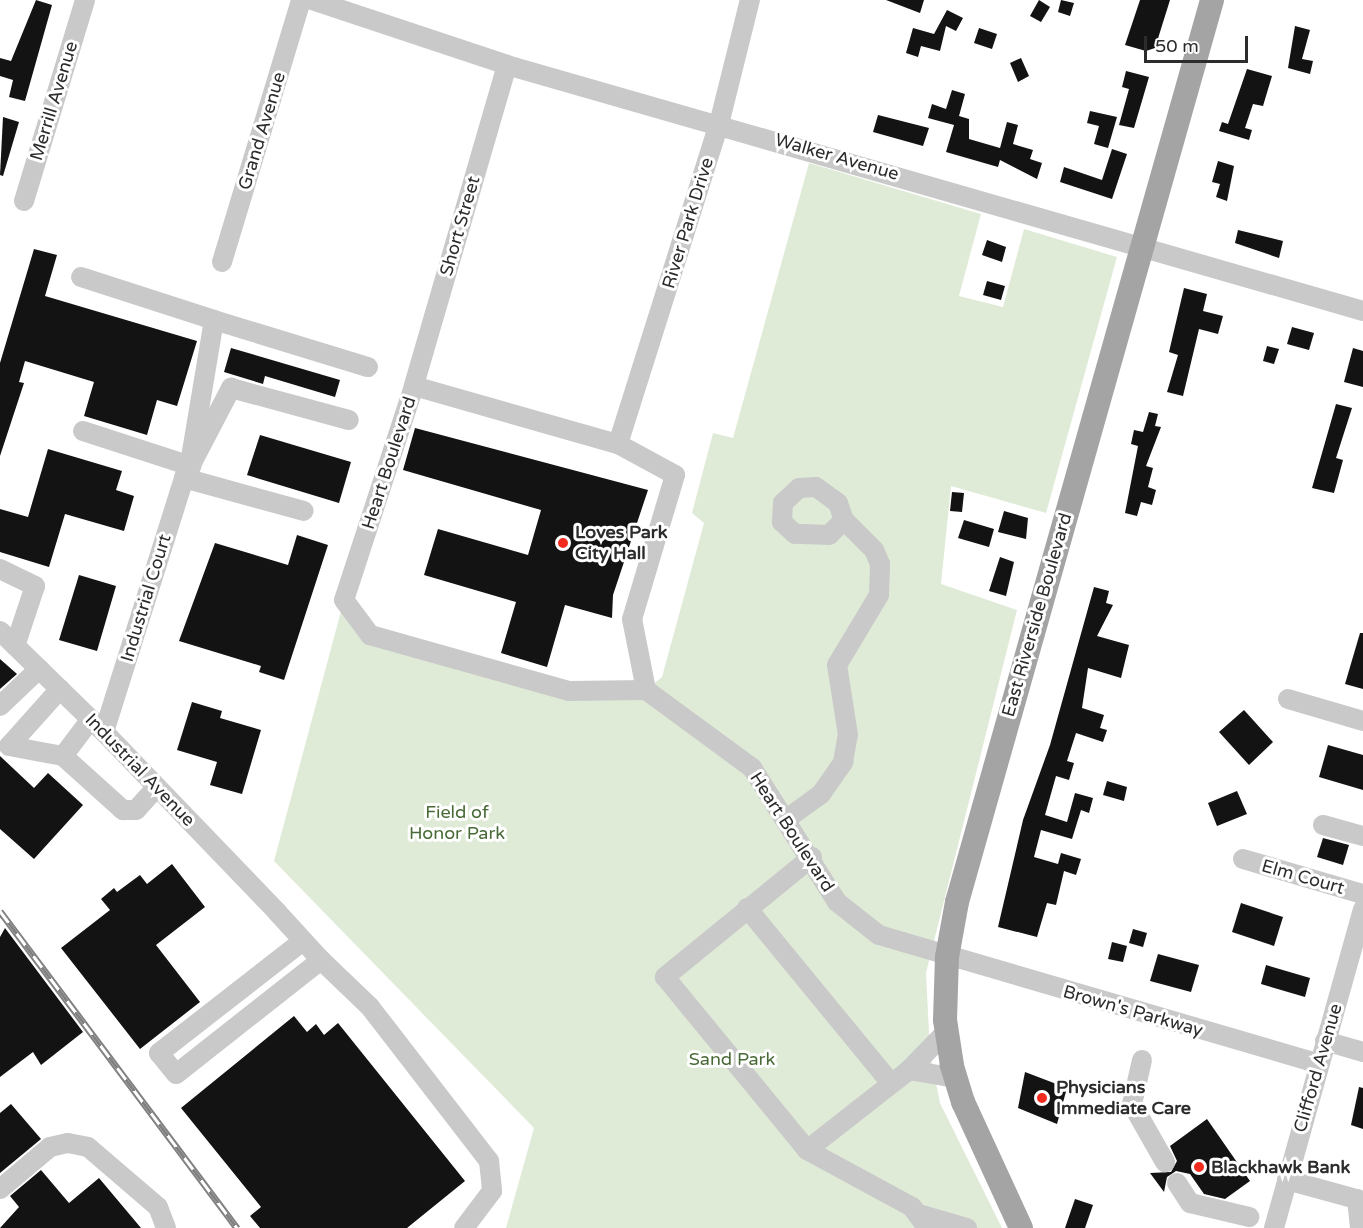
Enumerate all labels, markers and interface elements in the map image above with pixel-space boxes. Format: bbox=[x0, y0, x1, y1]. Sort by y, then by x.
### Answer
scale bar bbox=[1147, 24, 1250, 62]
text: 50 m bbox=[1155, 35, 1199, 57]
street label: Merrill Avenue bbox=[26, 39, 82, 163]
street label: Grand Avenue bbox=[234, 69, 290, 193]
street label: Walker Avenue bbox=[773, 129, 901, 185]
street label: River Park Drive bbox=[658, 155, 718, 291]
street label: Short Street bbox=[435, 174, 485, 278]
street label: Heart Boulevard bbox=[357, 394, 421, 532]
street label: East Riverside Boulevard bbox=[998, 511, 1076, 719]
place label: Loves Park City Hall bbox=[575, 522, 668, 564]
street label: Industrial Court bbox=[116, 532, 176, 664]
marker: Loves Park City Hall bbox=[556, 536, 570, 550]
street label: Industrial Avenue bbox=[81, 709, 199, 831]
street label: Heart Boulevard bbox=[745, 768, 839, 896]
park label: Field of Honor Park bbox=[409, 802, 505, 844]
street label: Elm Court bbox=[1259, 855, 1347, 899]
street label: Brown's Parkway bbox=[1061, 981, 1205, 1041]
street label: Clifford Avenue bbox=[1289, 1001, 1347, 1135]
park label: Sand Park bbox=[689, 1048, 775, 1070]
place label: Physicians Immediate Care bbox=[1056, 1077, 1191, 1120]
marker: Physicians Immediate Care bbox=[1033, 1089, 1051, 1107]
place label: Blackhawk Bank bbox=[1211, 1156, 1350, 1178]
marker: Blackhawk Bank bbox=[1192, 1160, 1206, 1174]

